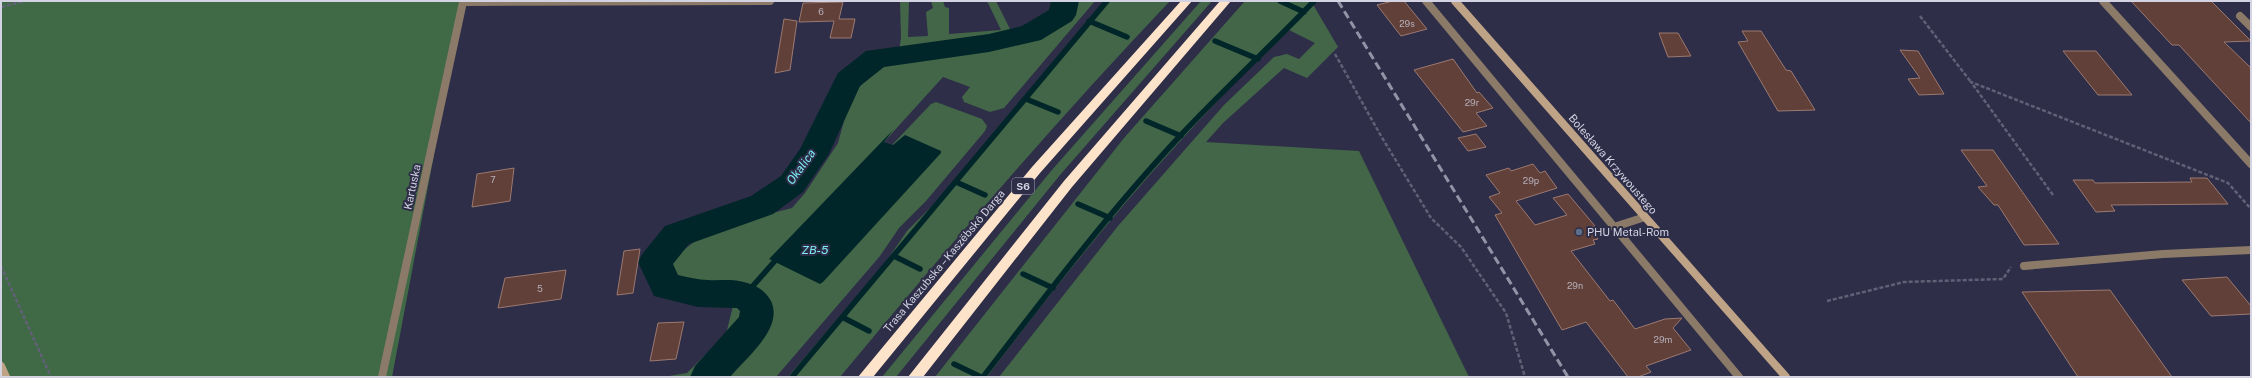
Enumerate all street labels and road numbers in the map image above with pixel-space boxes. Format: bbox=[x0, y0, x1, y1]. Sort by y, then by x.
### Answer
street label: Bolesława Krzywoustego bbox=[1566, 112, 1660, 216]
street label: Kartuska bbox=[401, 163, 423, 211]
road number: S6 bbox=[1012, 178, 1034, 194]
street label: Trasa Kaszubska – Kaszëbskô Darga bbox=[881, 187, 1007, 335]

